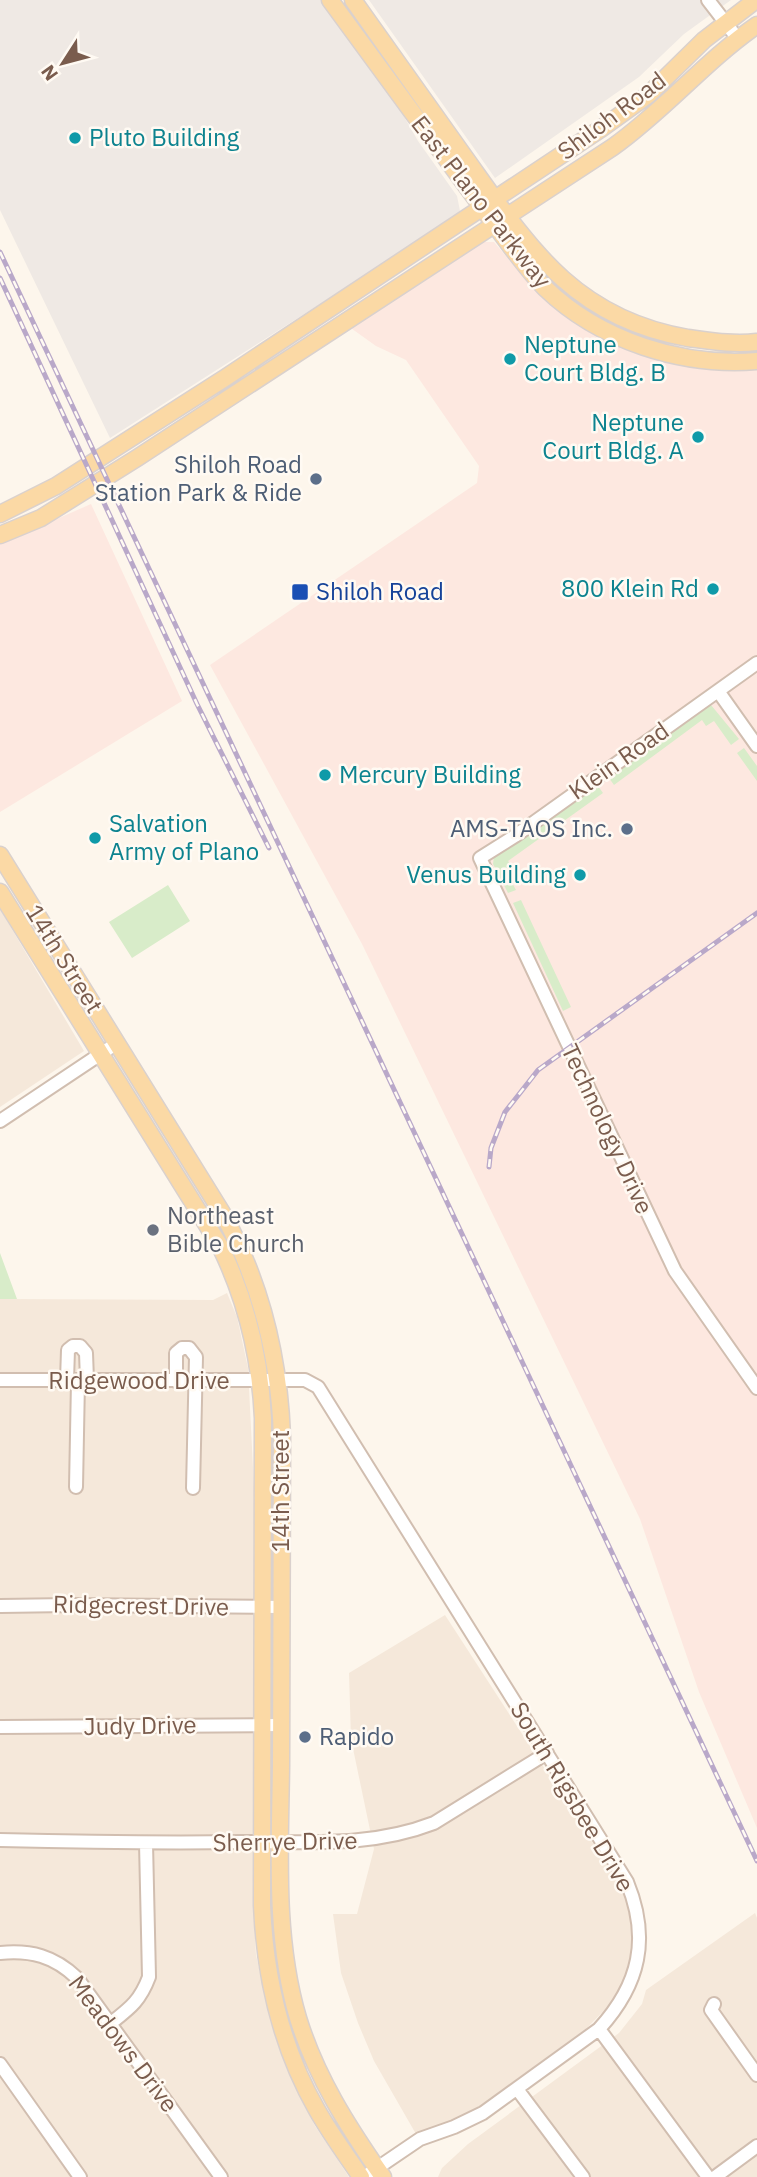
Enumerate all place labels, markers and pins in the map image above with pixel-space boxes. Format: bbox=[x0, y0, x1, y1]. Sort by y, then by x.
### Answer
place label: Pluto Building bbox=[89, 121, 240, 153]
marker: Pluto Building bbox=[67, 130, 83, 146]
place label: Neptune Court Bldg. B bbox=[524, 328, 666, 388]
marker: Neptune Court Bldg. B bbox=[502, 351, 518, 367]
place label: Neptune Court Bldg. A bbox=[542, 406, 684, 466]
marker: Neptune Court Bldg. A bbox=[690, 429, 706, 445]
place label: Shiloh Road Station Park & Ride bbox=[95, 448, 302, 508]
marker: Shiloh Road Station Park & Ride bbox=[308, 471, 324, 487]
place label: 800 Klein Rd bbox=[561, 572, 699, 604]
place label: Shiloh Road bbox=[316, 575, 444, 607]
marker: 800 Klein Rd bbox=[705, 581, 721, 597]
marker: Shiloh Road bbox=[290, 582, 310, 602]
place label: Mercury Building bbox=[339, 758, 521, 790]
marker: Mercury Building bbox=[317, 767, 333, 783]
place label: Salvation Army of Plano bbox=[109, 807, 259, 867]
place label: AMS-TAOS Inc. bbox=[450, 812, 613, 844]
marker: AMS-TAOS Inc. bbox=[619, 821, 635, 837]
marker: Salvation Army of Plano bbox=[87, 830, 103, 846]
place label: Venus Building bbox=[406, 858, 566, 890]
marker: Venus Building bbox=[572, 867, 588, 883]
place label: Northeast Bible Church bbox=[167, 1199, 305, 1259]
marker: Northeast Bible Church bbox=[145, 1222, 161, 1238]
place label: Rapido bbox=[319, 1720, 394, 1752]
marker: Rapido bbox=[297, 1729, 313, 1745]

